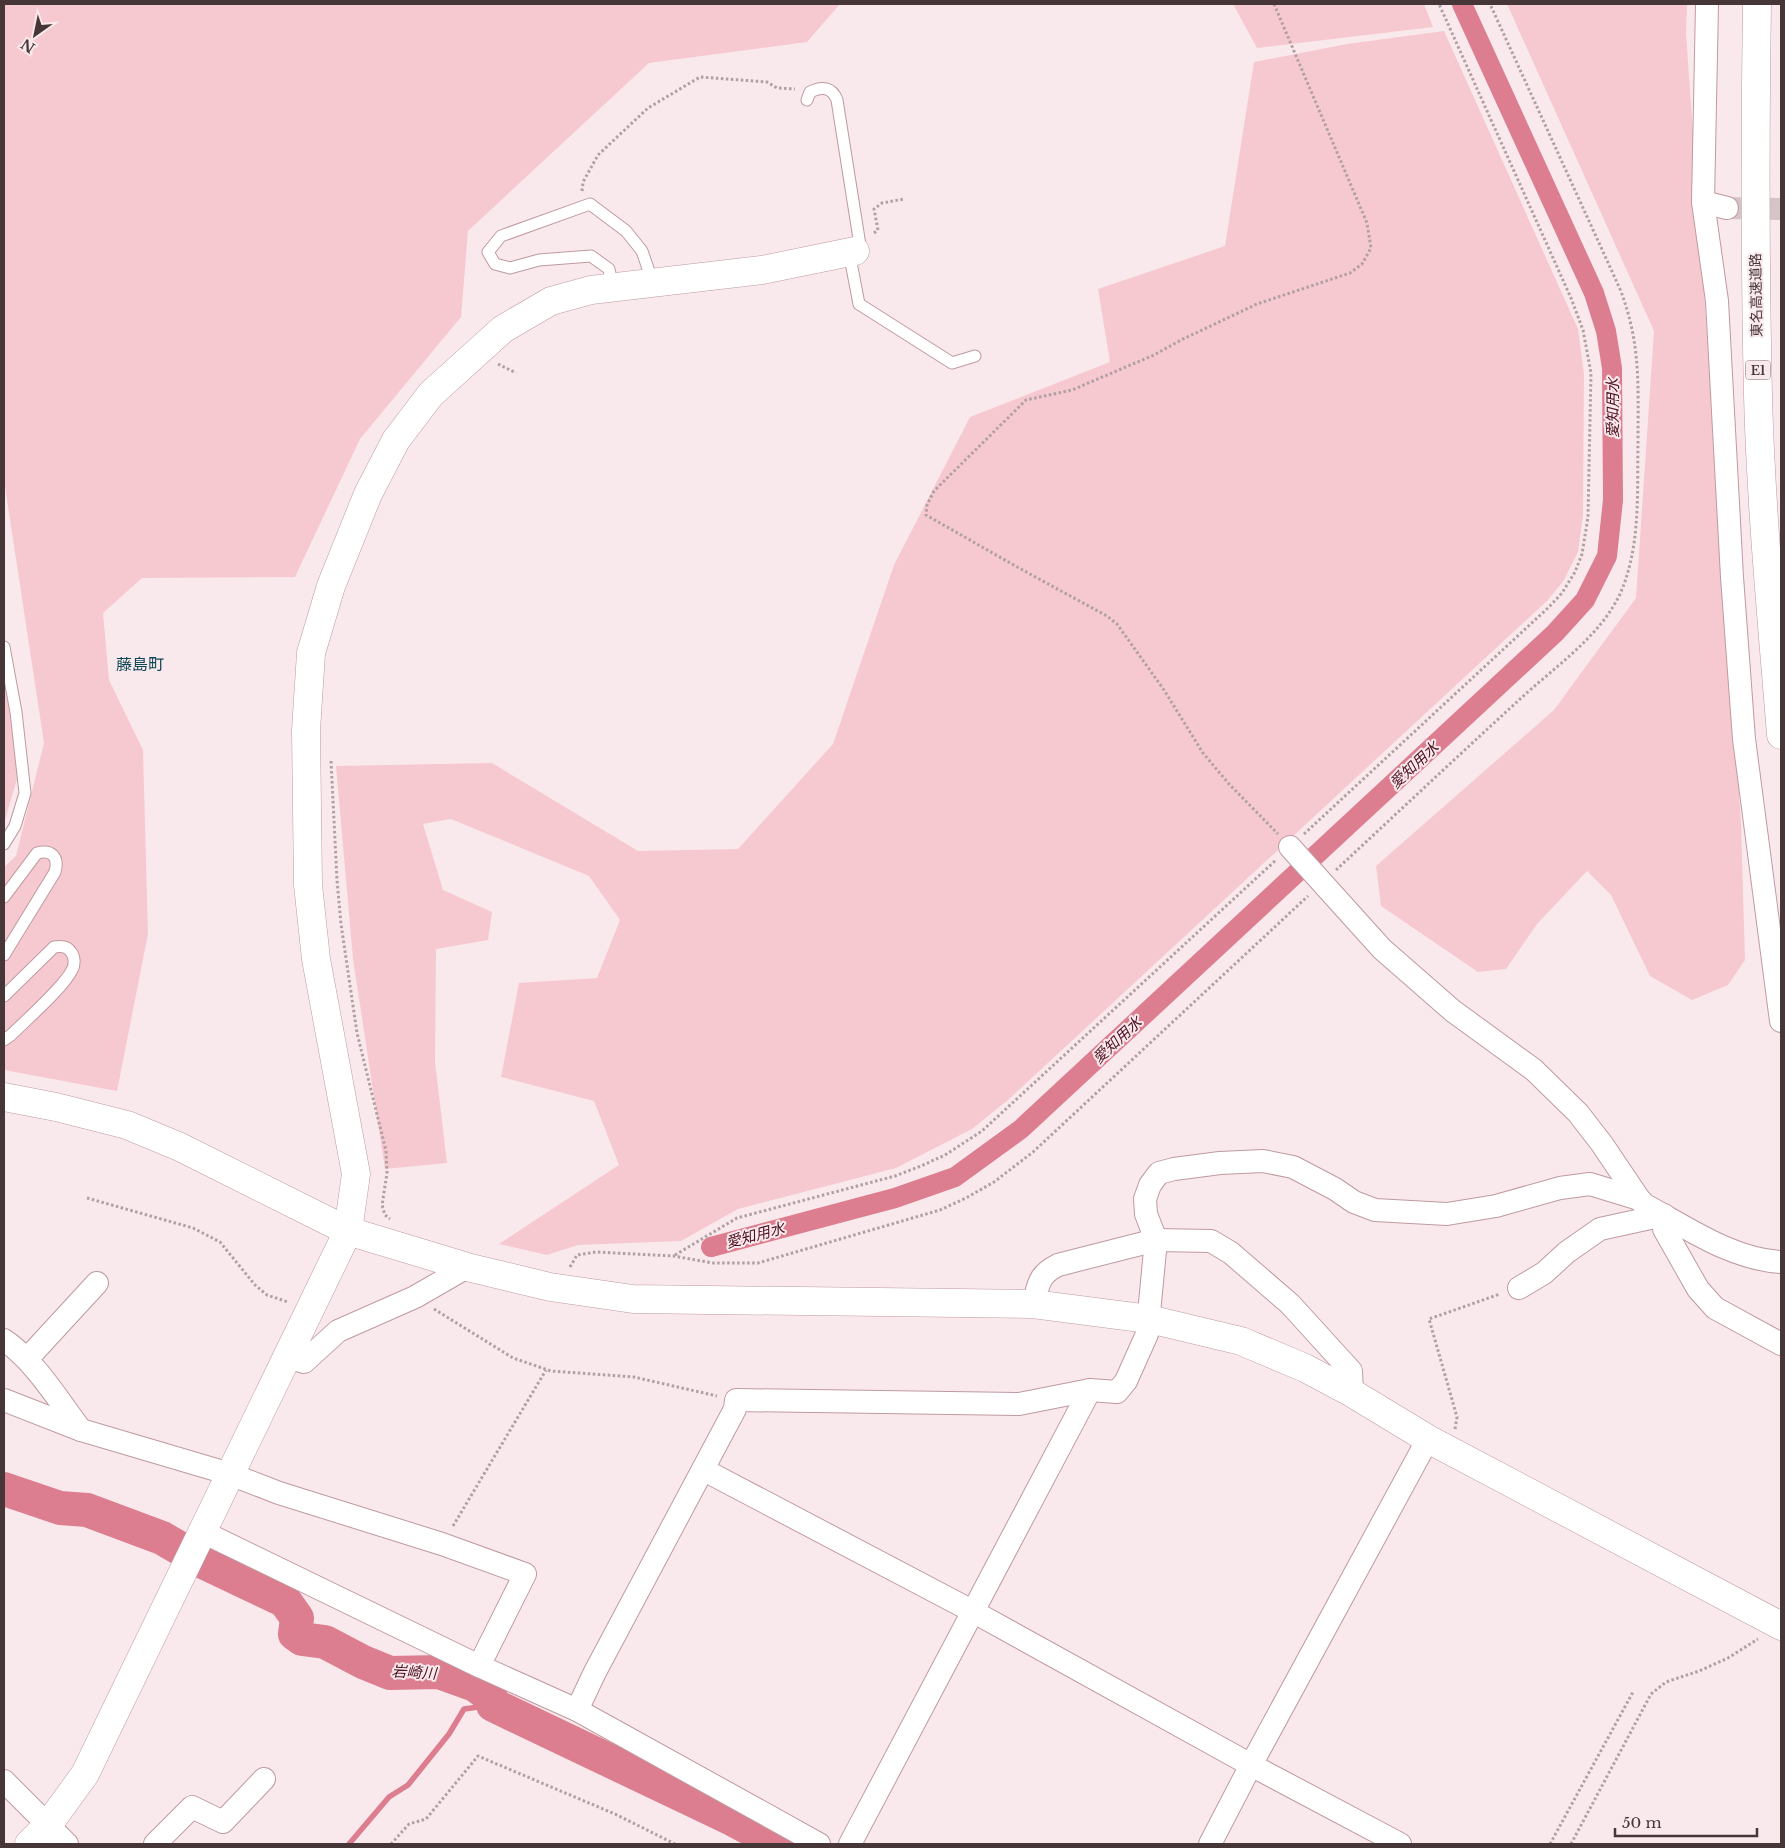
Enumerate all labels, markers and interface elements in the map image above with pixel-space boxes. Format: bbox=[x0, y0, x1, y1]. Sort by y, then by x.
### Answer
north arrow bbox=[10, 10, 60, 60]
text: N bbox=[17, 35, 38, 57]
street label: 東名高速道路 bbox=[1746, 253, 1766, 337]
road number: E1 bbox=[1746, 360, 1770, 380]
water label: 愛知用水 bbox=[1603, 376, 1622, 438]
district label: 藤島町 bbox=[116, 654, 164, 674]
water label: 愛知用水 bbox=[1386, 736, 1444, 792]
water label: 愛知用水 bbox=[1089, 1011, 1147, 1067]
water label: 愛知用水 bbox=[724, 1218, 788, 1252]
water label: 岩崎川 bbox=[391, 1661, 439, 1683]
scale bar bbox=[1615, 1806, 1758, 1838]
text: 50 m bbox=[1622, 1813, 1662, 1832]

